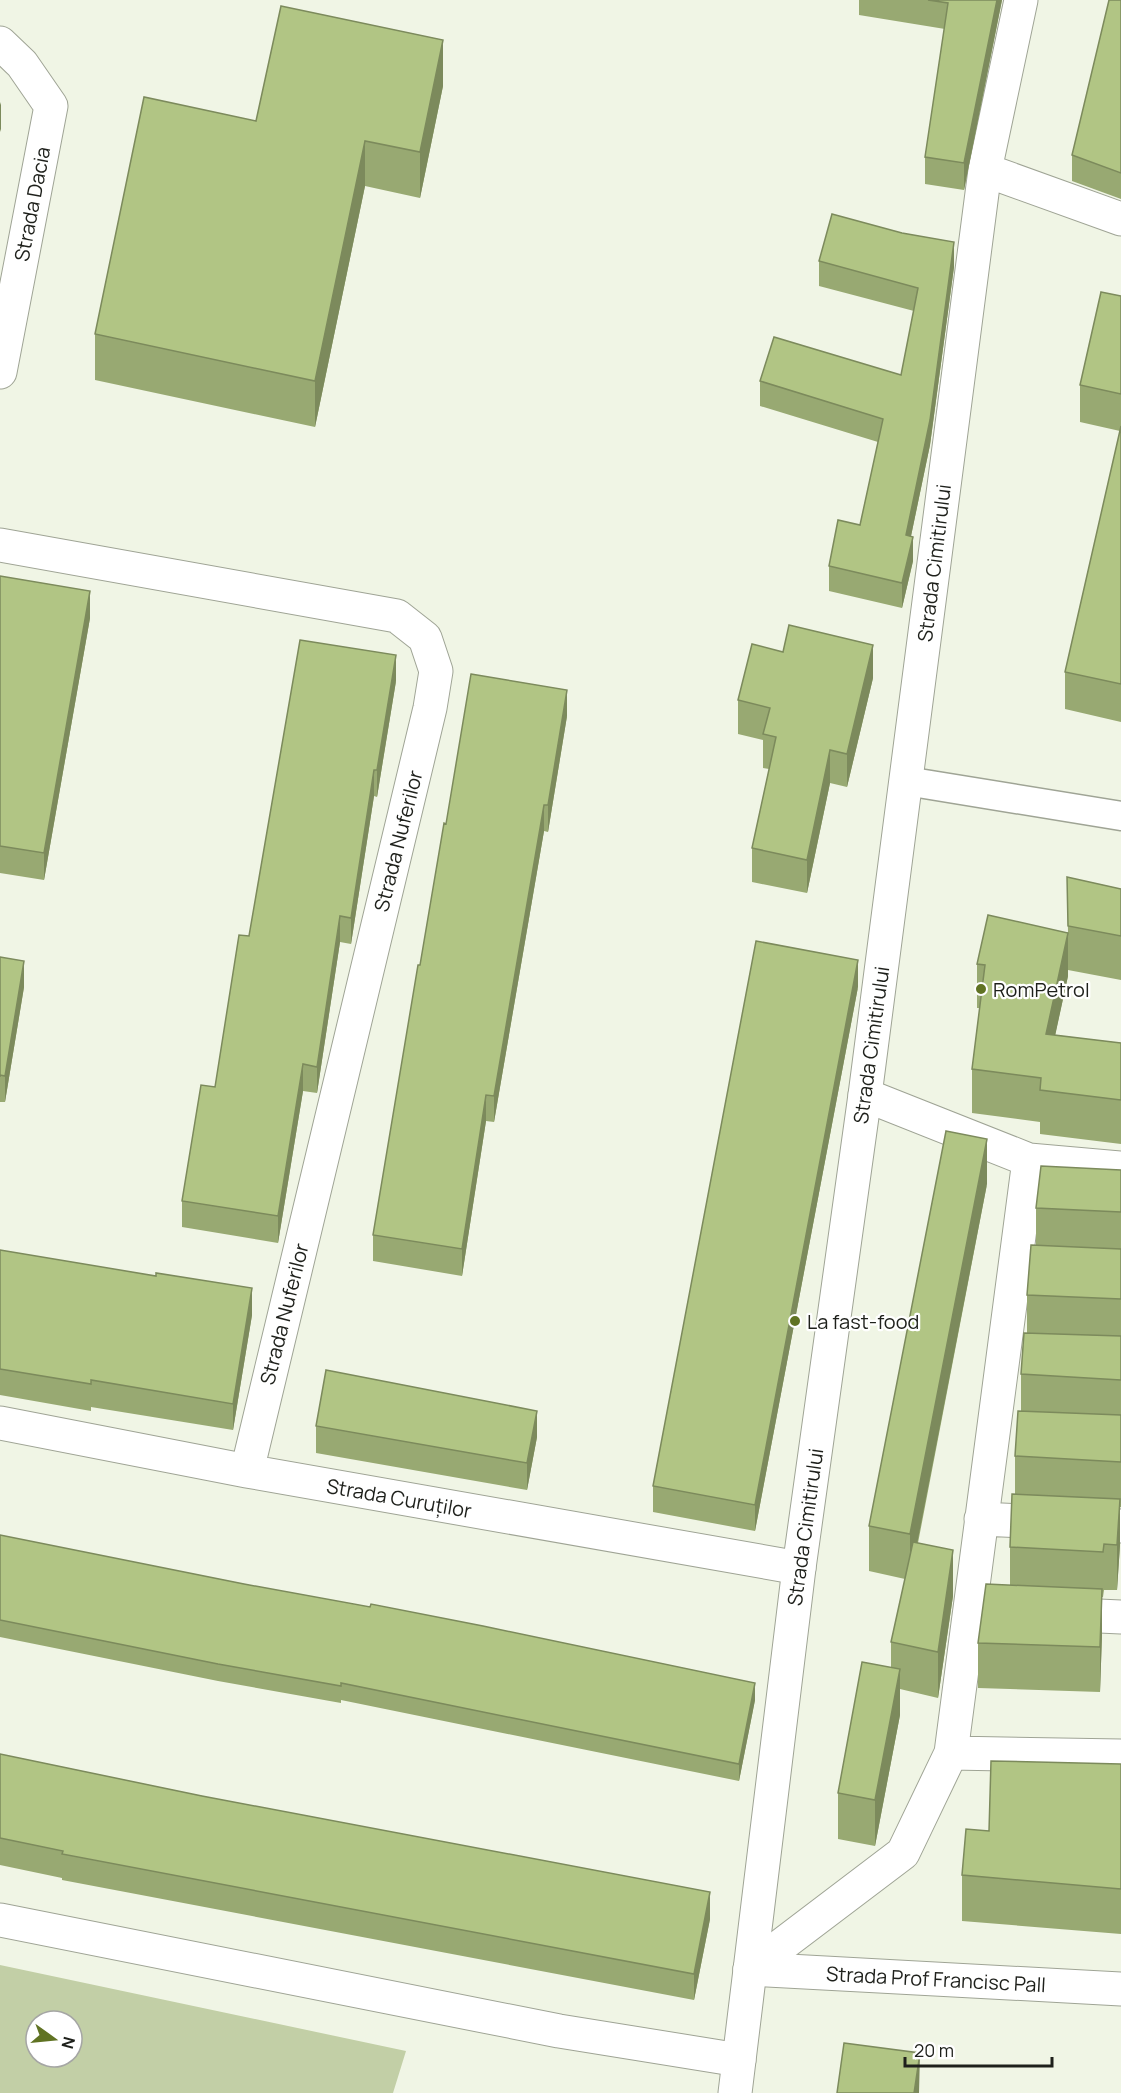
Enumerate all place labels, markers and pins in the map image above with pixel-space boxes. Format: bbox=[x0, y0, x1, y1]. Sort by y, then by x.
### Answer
place label: RomPetrol bbox=[993, 976, 1090, 1003]
marker: RomPetrol bbox=[974, 982, 988, 996]
place label: La fast-food bbox=[807, 1308, 919, 1335]
marker: La fast-food bbox=[788, 1314, 802, 1328]

